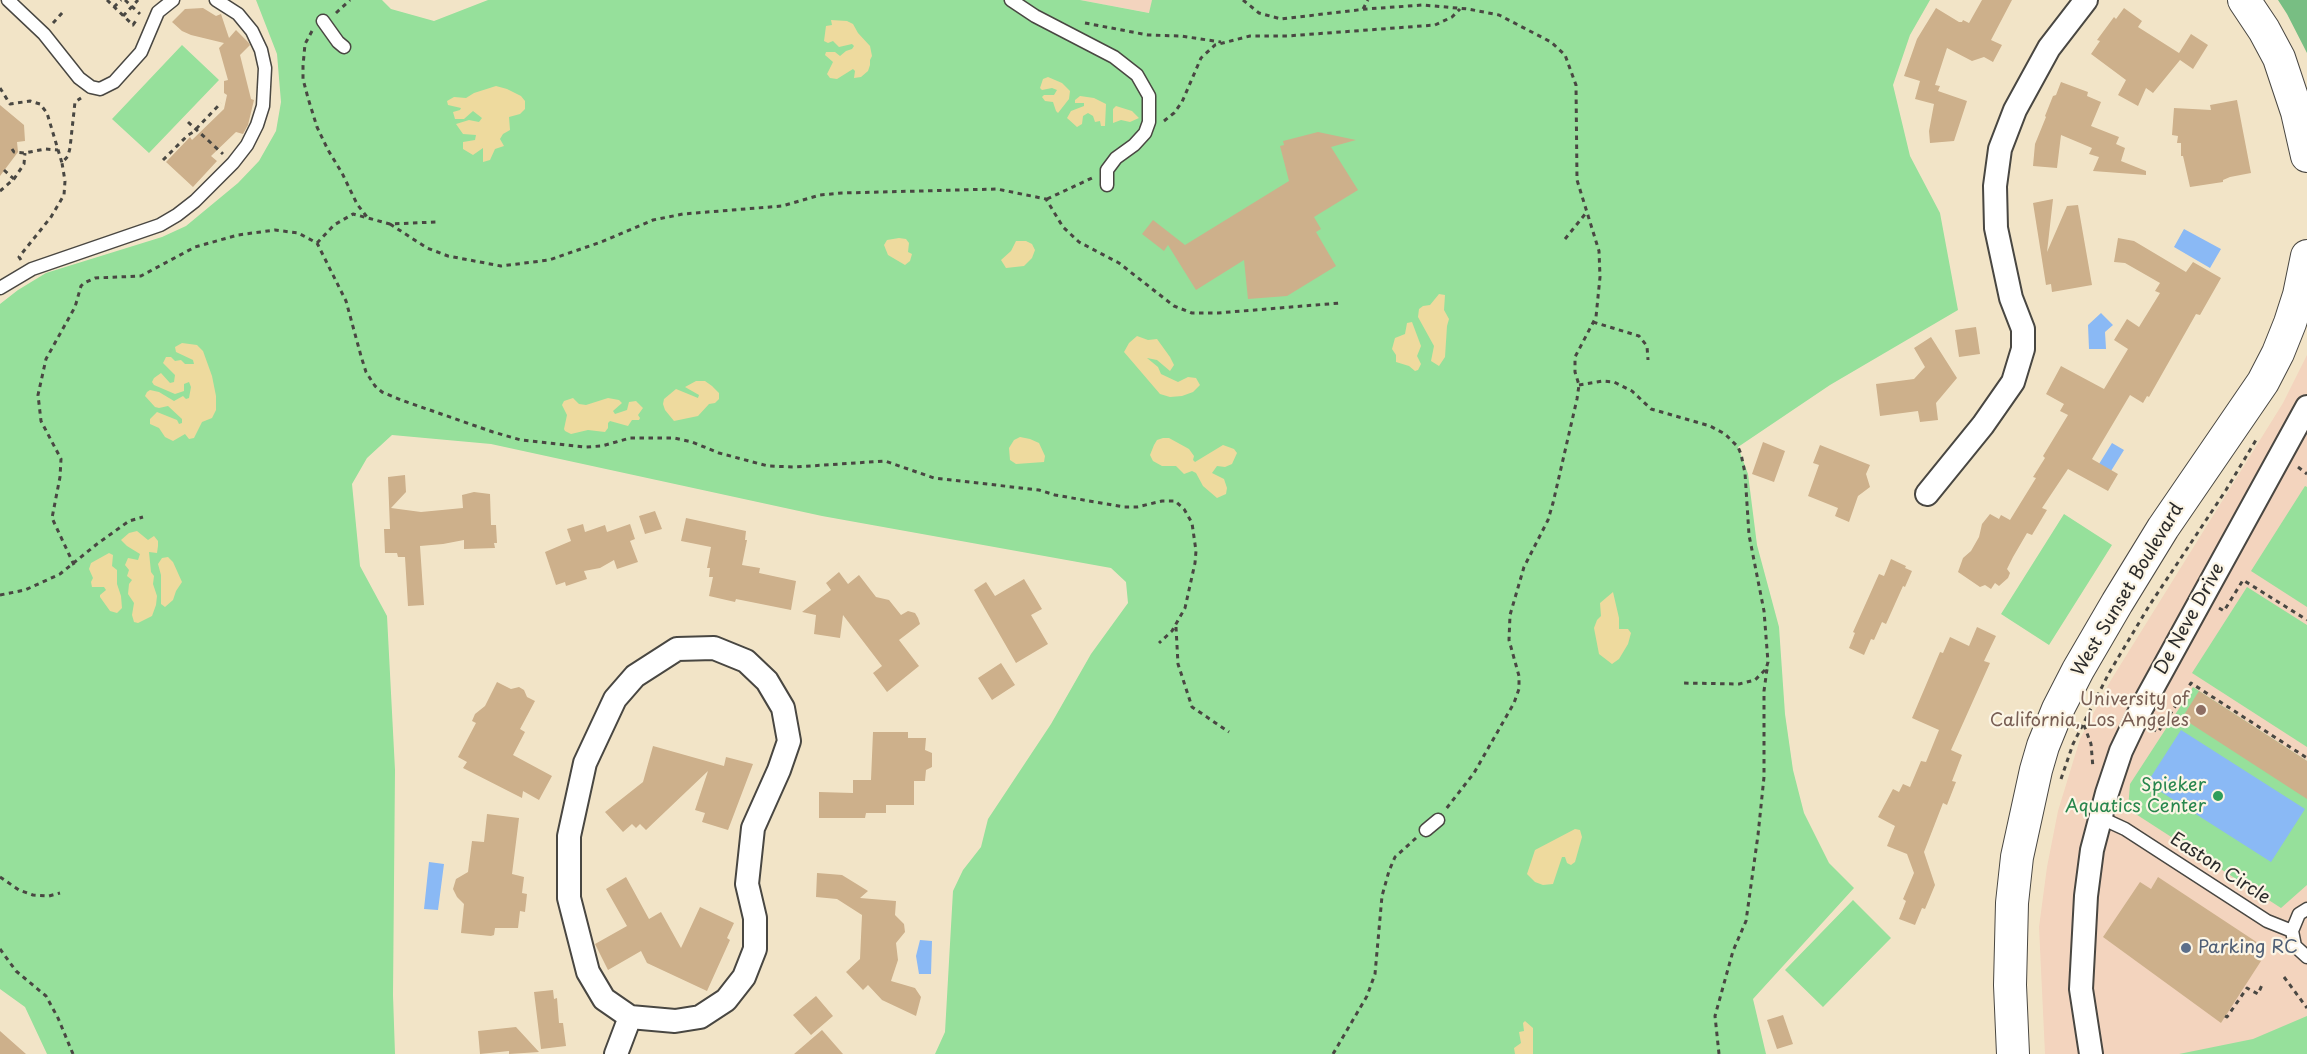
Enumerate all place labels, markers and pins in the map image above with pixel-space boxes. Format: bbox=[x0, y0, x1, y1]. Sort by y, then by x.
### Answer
place label: University of California, Los Angeles bbox=[1990, 689, 2189, 732]
marker: University of California, Los Angeles bbox=[2194, 703, 2208, 717]
place label: Spieker Aquatics Center bbox=[2065, 775, 2206, 818]
marker: Spieker Aquatics Center bbox=[2211, 789, 2225, 803]
place label: Parking RC bbox=[2198, 937, 2298, 959]
marker: Parking RC bbox=[2179, 941, 2193, 955]

